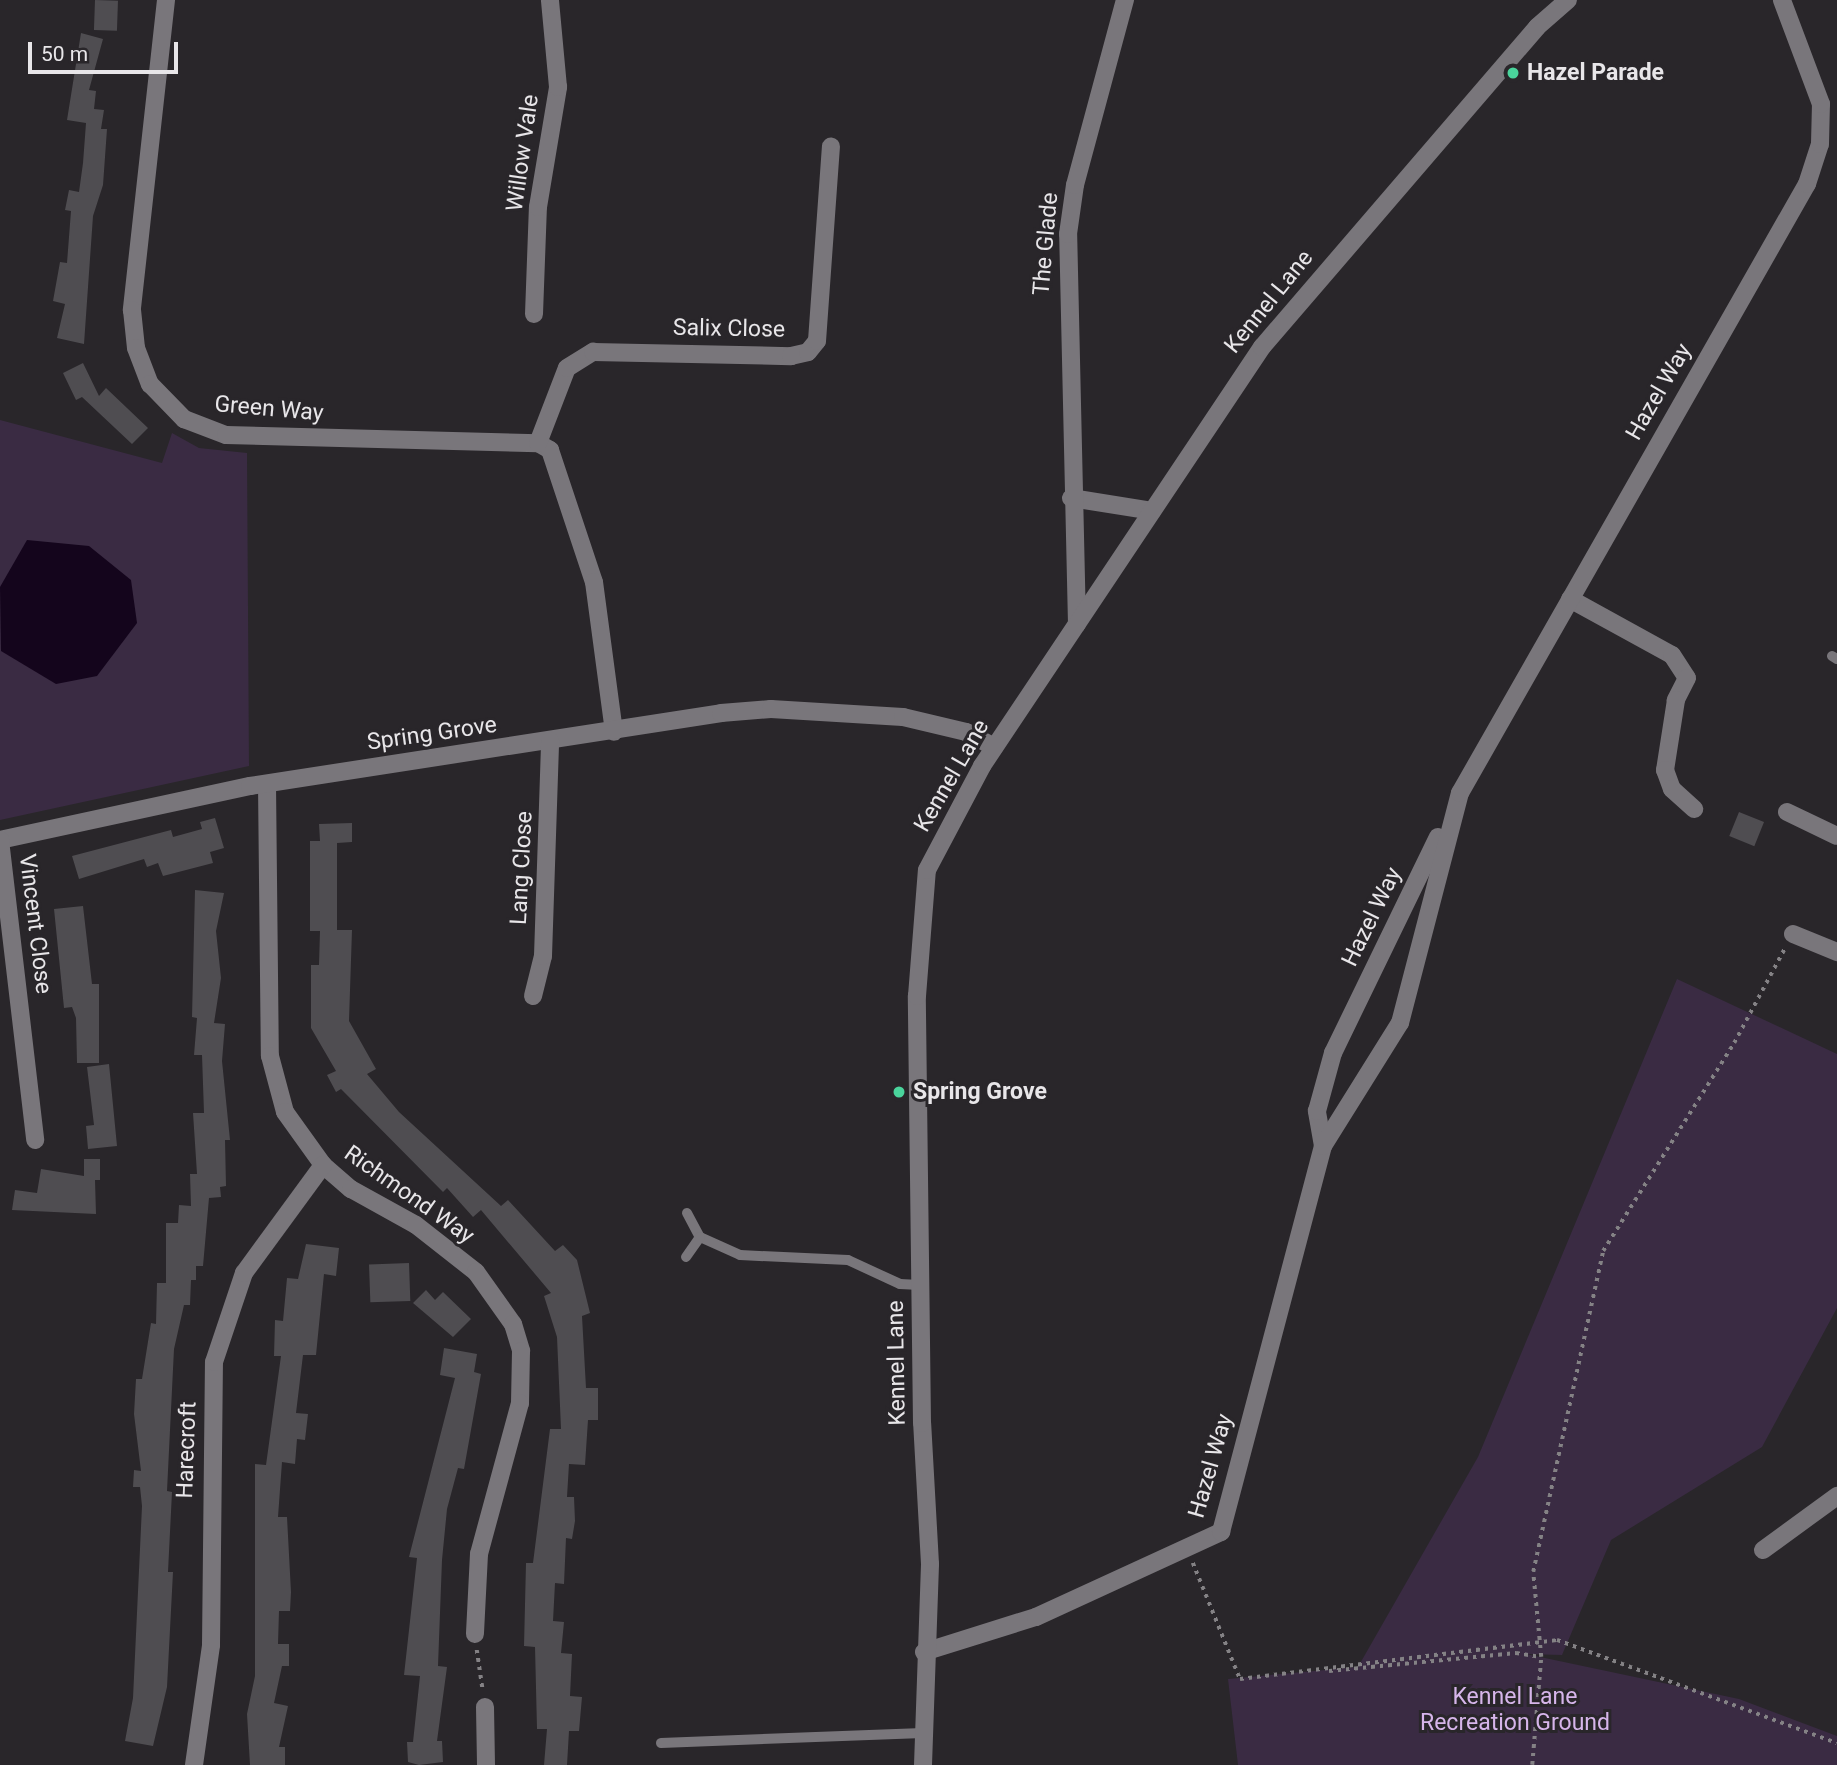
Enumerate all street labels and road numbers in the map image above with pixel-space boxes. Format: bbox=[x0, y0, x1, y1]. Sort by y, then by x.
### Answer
street label: Willow Vale bbox=[501, 93, 545, 213]
street label: The Glade bbox=[1028, 191, 1064, 297]
street label: Kennel Lane bbox=[1219, 245, 1319, 359]
street label: Salix Close bbox=[673, 314, 785, 344]
street label: Hazel Way bbox=[1620, 339, 1698, 445]
street label: Green Way bbox=[213, 390, 325, 428]
street label: Spring Grove bbox=[365, 711, 499, 757]
street label: Kennel Lane bbox=[909, 715, 995, 837]
street label: Lang Close bbox=[505, 810, 539, 926]
street label: Vincent Close bbox=[13, 852, 57, 996]
street label: Hazel Way bbox=[1336, 863, 1408, 971]
street label: Richmond Way bbox=[339, 1140, 479, 1250]
street label: Kennel Lane bbox=[882, 1300, 912, 1426]
street label: Harecroft bbox=[172, 1401, 202, 1499]
street label: Hazel Way bbox=[1183, 1411, 1239, 1521]

